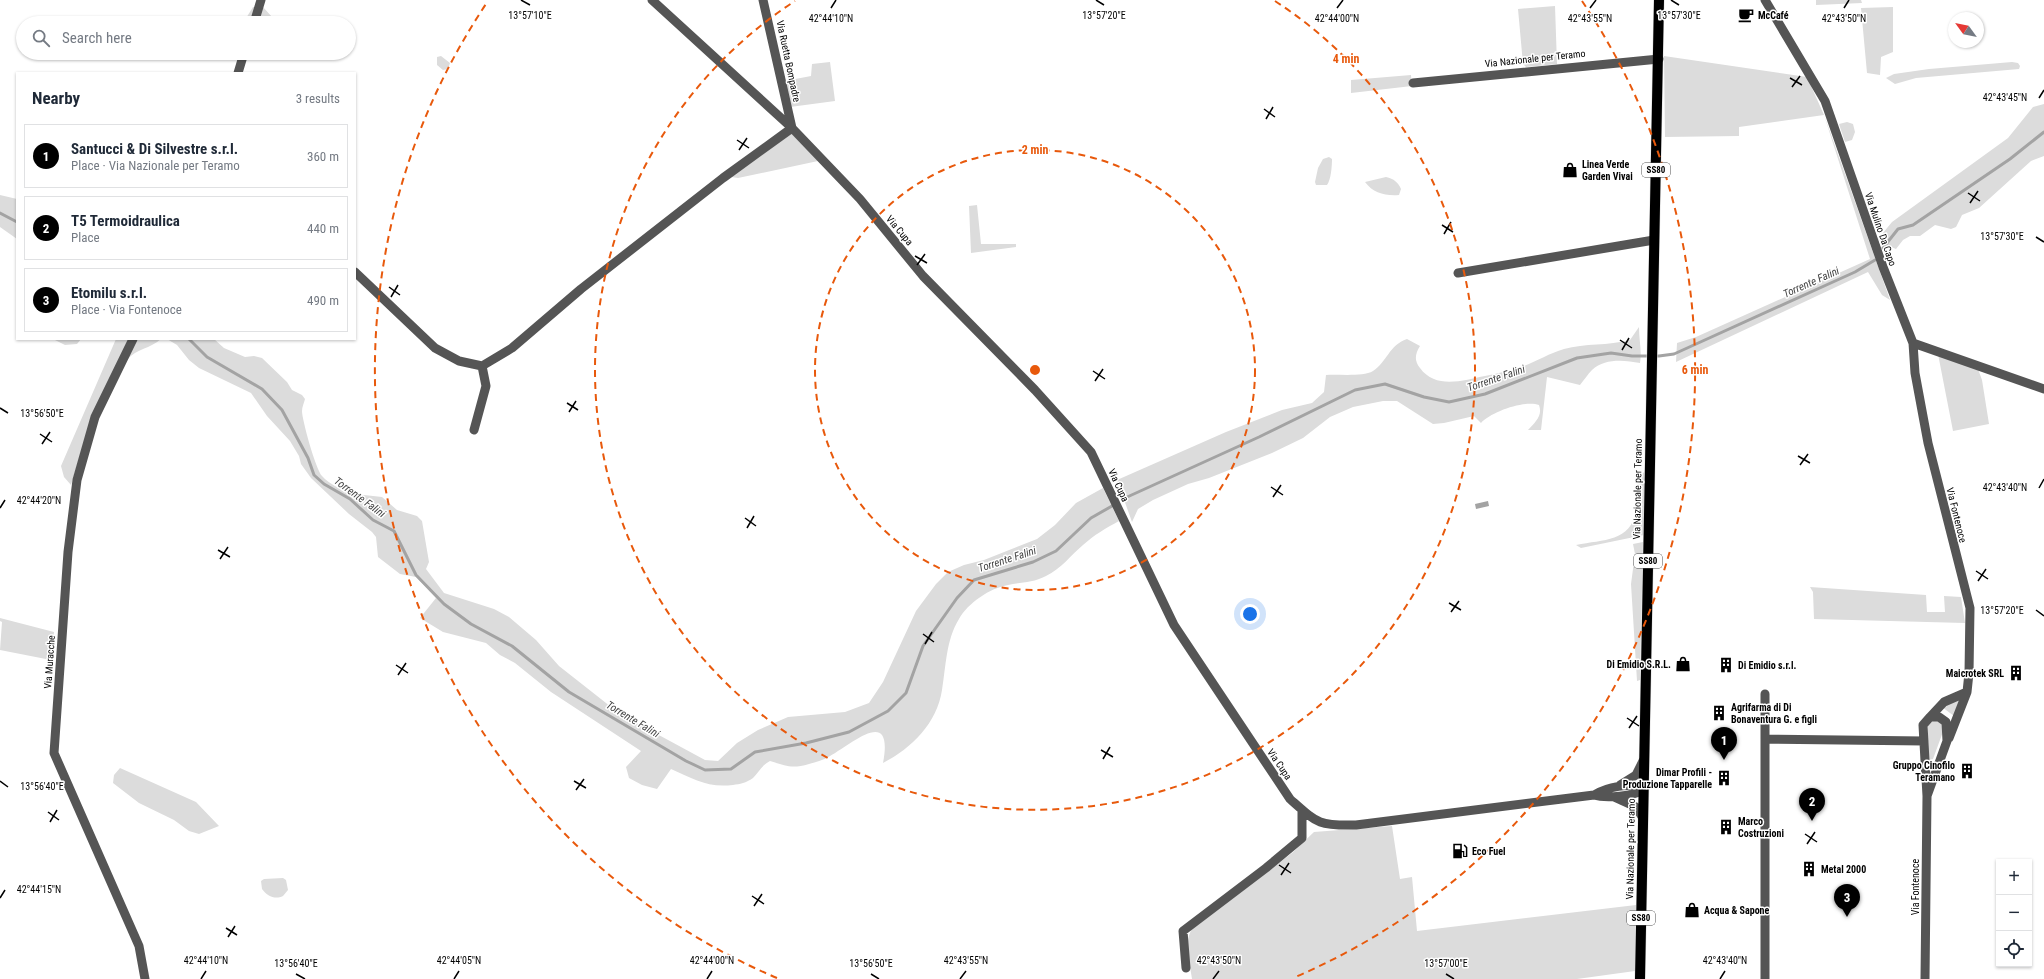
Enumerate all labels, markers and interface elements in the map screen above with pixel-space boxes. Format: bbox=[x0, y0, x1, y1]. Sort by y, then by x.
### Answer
cafe icon: McCafé bbox=[1737, 6, 1755, 24]
text: 13°57'10"E bbox=[508, 10, 552, 21]
text: 13°57'20"E bbox=[1082, 10, 1126, 21]
text: 13°57'30"E bbox=[1657, 10, 1701, 21]
place label: McCafé bbox=[1758, 10, 1789, 21]
north arrow bbox=[1948, 12, 1984, 48]
text: 42°44'10"N bbox=[809, 13, 853, 24]
text: 42°44'00"N bbox=[1315, 13, 1359, 24]
text: 42°43'55"N bbox=[1568, 13, 1612, 24]
text: 42°43'50"N bbox=[1822, 13, 1866, 24]
search box bbox=[16, 16, 356, 60]
street label: Via Ruetta Bompadre bbox=[774, 19, 803, 103]
icon: search bbox=[30, 27, 52, 49]
text: Search here bbox=[62, 29, 132, 47]
street label: Via Nazionale per Teramo bbox=[1484, 48, 1586, 69]
text: 4 min bbox=[1333, 52, 1359, 66]
text: Nearby bbox=[32, 88, 80, 108]
text: 3 results bbox=[296, 91, 340, 106]
text: 42°43'45"N bbox=[1983, 92, 2027, 103]
text: Santucci & Di Silvestre s.r.l. bbox=[71, 140, 238, 158]
text: 2 min bbox=[1022, 143, 1048, 157]
text: 1 bbox=[43, 149, 49, 164]
text: 360 m bbox=[307, 149, 339, 164]
text: Place · Via Nazionale per Teramo bbox=[71, 158, 240, 173]
place label: Linea Verde Garden Vivai bbox=[1582, 159, 1633, 182]
shop icon: Linea Verde Garden Vivai bbox=[1561, 161, 1579, 179]
road number: SS80 bbox=[1642, 163, 1670, 177]
street label: Via Mulino Da Capo bbox=[1863, 191, 1898, 268]
text: T5 Termoidraulica bbox=[71, 212, 180, 230]
street label: Via Cupa bbox=[884, 213, 915, 248]
text: 2 bbox=[43, 221, 49, 236]
text: 440 m bbox=[307, 221, 339, 236]
text: Place bbox=[71, 230, 100, 245]
text: 13°57'30"E bbox=[1980, 231, 2024, 242]
water label: Torrente Falini bbox=[1781, 264, 1842, 301]
text: Etomilu s.r.l. bbox=[71, 284, 147, 302]
text: 3 bbox=[43, 293, 49, 308]
text: 490 m bbox=[307, 293, 339, 308]
text: Place · Via Fontenoce bbox=[71, 302, 182, 317]
water label: Torrente Falini bbox=[1466, 362, 1527, 394]
centre of rings bbox=[1028, 363, 1042, 377]
text: 6 min bbox=[1682, 363, 1708, 377]
text: 13°56'50"E bbox=[20, 408, 64, 419]
street label: Via Nazionale per Teramo bbox=[1631, 438, 1644, 540]
street label: Via Cupa bbox=[1106, 467, 1131, 504]
water label: Torrente Falini bbox=[332, 474, 388, 521]
text: 42°43'40"N bbox=[1983, 482, 2027, 493]
street label: Via Fontenoce bbox=[1944, 486, 1969, 544]
text: 42°44'20"N bbox=[17, 495, 61, 506]
water label: Torrente Falini bbox=[977, 544, 1038, 575]
road number: SS80 bbox=[1634, 554, 1662, 568]
your location bbox=[1240, 604, 1260, 624]
text: 13°57'20"E bbox=[1980, 605, 2024, 616]
street label: Via Muracche bbox=[42, 635, 57, 689]
shop icon: Di Emidio S.R.L. bbox=[1674, 655, 1692, 673]
building icon: Di Emidio s.r.l. bbox=[1717, 656, 1735, 674]
place label: Di Emidio S.R.L. bbox=[1606, 659, 1671, 670]
place label: Di Emidio s.r.l. bbox=[1738, 660, 1796, 671]
building icon: Maicrotek SRL bbox=[2007, 664, 2025, 682]
place label: Maicrotek SRL bbox=[1946, 668, 2004, 679]
water label: Torrente Falini bbox=[604, 698, 662, 741]
place label: Agrifarma di Di Bonaventura G. e figli bbox=[1731, 702, 1817, 725]
building icon: Agrifarma di Di Bonaventura G. e figli bbox=[1710, 704, 1728, 722]
pin: 1 bbox=[1711, 727, 1737, 760]
street label: Via Cupa bbox=[1265, 747, 1294, 782]
place label: Gruppo Cinofilo Teramano bbox=[1893, 760, 1955, 783]
building icon: Gruppo Cinofilo Teramano bbox=[1958, 762, 1976, 780]
place label: Dimar Profili - Produzione Tapparelle bbox=[1623, 767, 1712, 790]
building icon: Dimar Profili - Produzione Tapparelle bbox=[1715, 769, 1733, 787]
text: 13°56'40"E bbox=[20, 781, 64, 792]
pin: 2 bbox=[1799, 788, 1825, 821]
street label: Via Nazionale per Teramo bbox=[1624, 798, 1637, 900]
place label: Marco Costruzioni bbox=[1738, 816, 1784, 839]
building icon: Marco Costruzioni bbox=[1717, 818, 1735, 836]
fuel station icon: Eco Fuel bbox=[1451, 842, 1469, 860]
place label: Eco Fuel bbox=[1472, 846, 1506, 857]
street label: Via Fontenoce bbox=[1910, 859, 1921, 915]
map controls bbox=[1996, 859, 2032, 967]
button: + bbox=[1996, 859, 2032, 895]
building icon: Metal 2000 bbox=[1800, 860, 1818, 878]
place label: Metal 2000 bbox=[1821, 864, 1866, 875]
text: 42°44'15"N bbox=[17, 884, 61, 895]
pin: 3 bbox=[1834, 884, 1860, 917]
button: − bbox=[1996, 895, 2032, 931]
shop icon: Acqua & Sapone bbox=[1683, 901, 1701, 919]
place label: Acqua & Sapone bbox=[1704, 905, 1770, 916]
road number: SS80 bbox=[1627, 911, 1655, 925]
button: locate bbox=[1996, 931, 2032, 967]
text: 42°44'10"N bbox=[184, 955, 228, 966]
text: 42°44'05"N bbox=[437, 955, 481, 966]
text: 42°44'00"N bbox=[690, 955, 734, 966]
text: 42°43'55"N bbox=[944, 955, 988, 966]
text: 42°43'50"N bbox=[1197, 955, 1241, 966]
text: 42°43'40"N bbox=[1703, 955, 1747, 966]
text: 13°56'40"E bbox=[274, 958, 318, 969]
text: 13°56'50"E bbox=[849, 958, 893, 969]
text: 13°57'00"E bbox=[1424, 958, 1468, 969]

